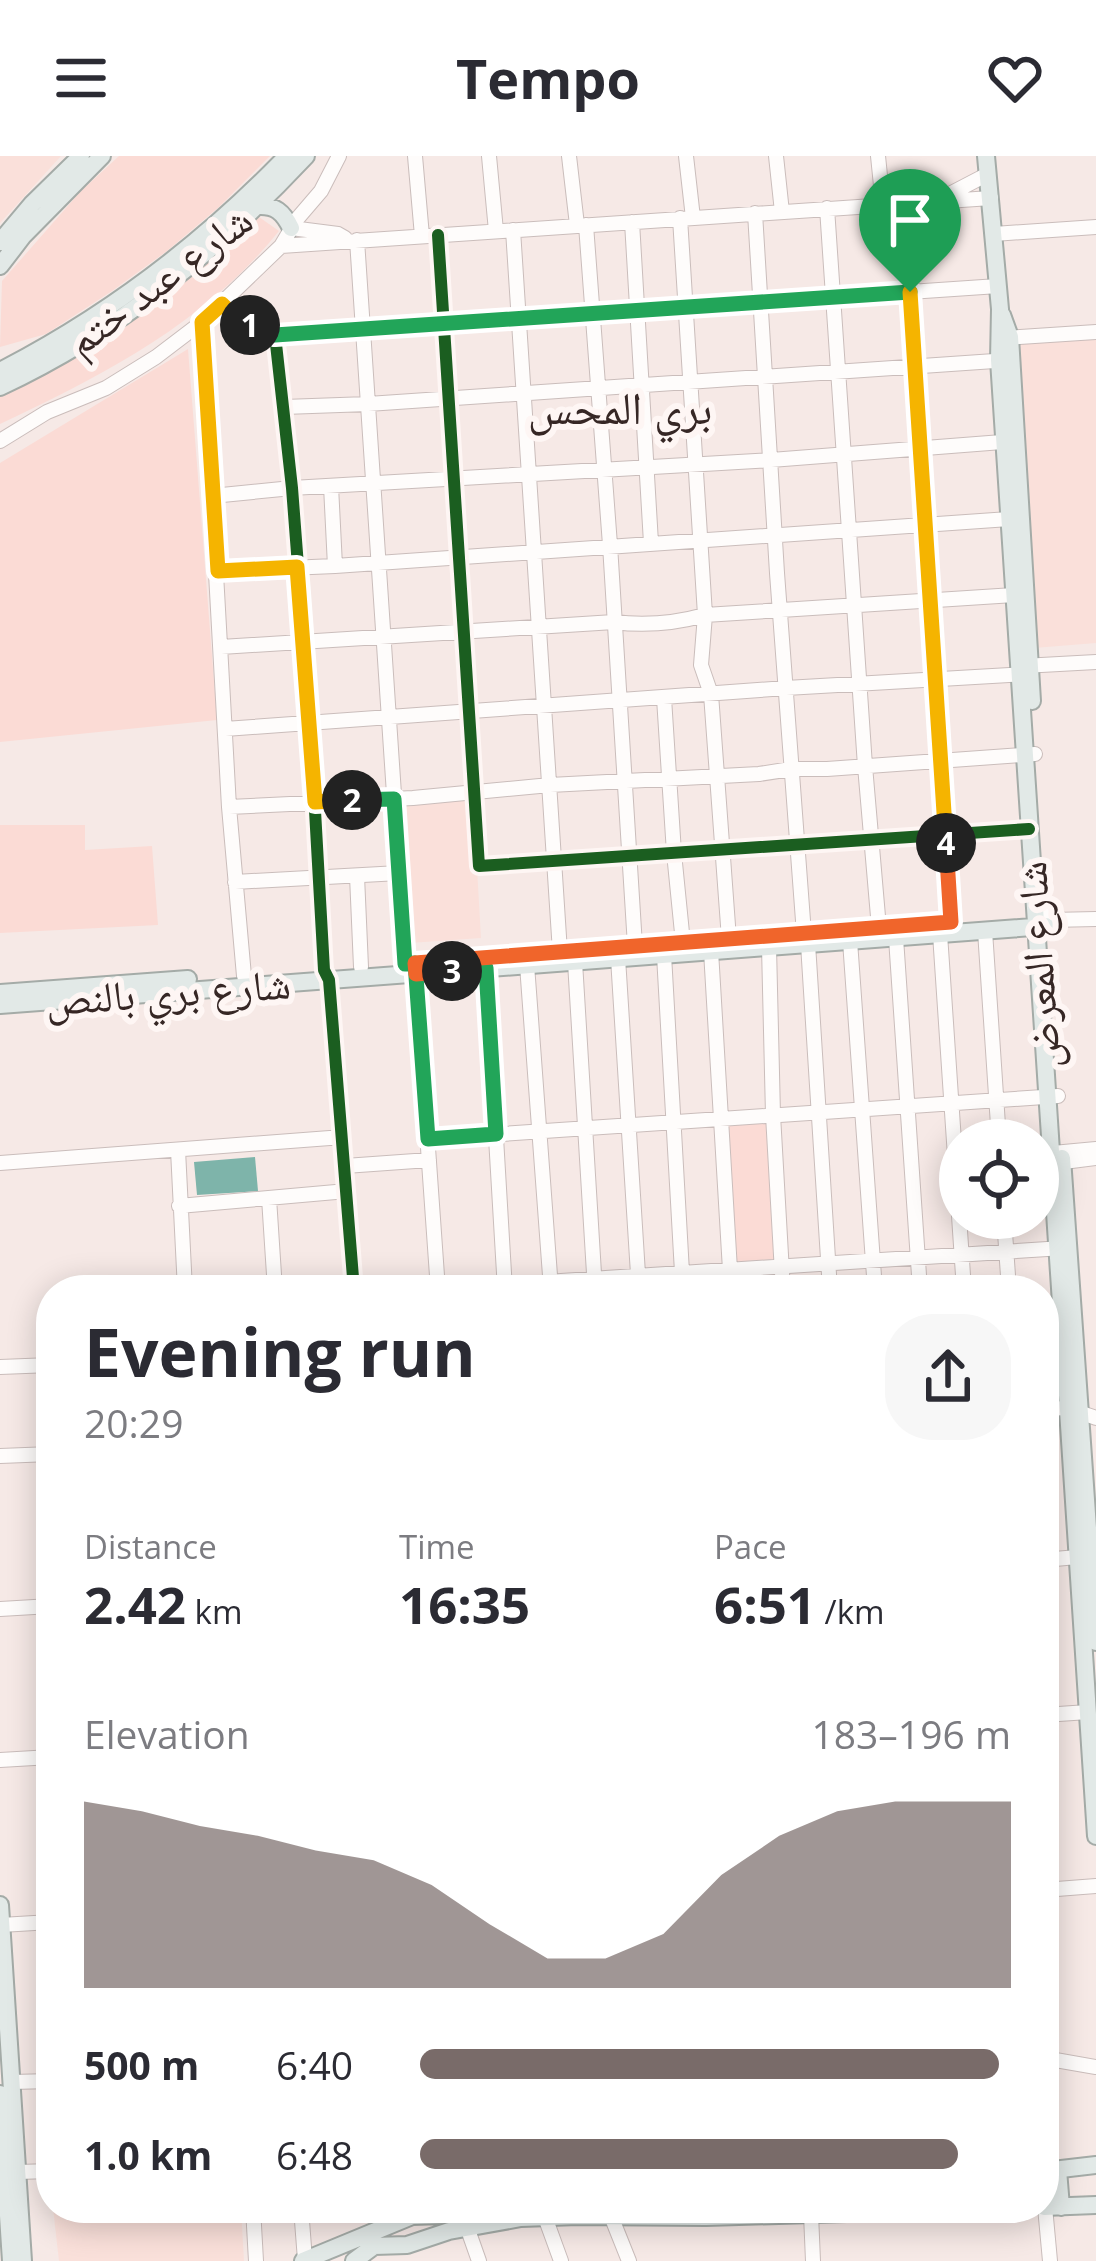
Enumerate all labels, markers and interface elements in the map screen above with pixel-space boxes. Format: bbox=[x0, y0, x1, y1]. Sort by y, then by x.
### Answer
text: Tempo bbox=[456, 41, 640, 115]
icon: menu bbox=[48, 45, 114, 111]
icon: heart bbox=[982, 45, 1048, 111]
pin bbox=[859, 169, 961, 292]
icon: arrive bbox=[877, 187, 943, 253]
street label: شارع عبد ختم bbox=[53, 190, 263, 368]
pin: 1 bbox=[220, 295, 280, 355]
text: 1 bbox=[241, 302, 259, 347]
district label: بري المحس bbox=[528, 376, 712, 444]
pin: 2 bbox=[322, 770, 382, 830]
text: 2 bbox=[343, 777, 361, 822]
pin: 4 bbox=[916, 813, 976, 873]
text: 4 bbox=[937, 820, 955, 865]
street label: شارع المعرض bbox=[1001, 860, 1072, 1071]
pin: 3 bbox=[422, 941, 482, 1001]
text: 3 bbox=[443, 948, 461, 993]
street label: شارع بري بالنص bbox=[43, 954, 293, 1034]
map controls bbox=[939, 1119, 1059, 1239]
button: locate bbox=[939, 1119, 1059, 1239]
text: Evening run bbox=[84, 1306, 476, 1396]
button: share bbox=[885, 1314, 1011, 1440]
text: 20:29 bbox=[84, 1396, 183, 1449]
text: Distance bbox=[84, 1524, 217, 1569]
text: Time bbox=[399, 1524, 475, 1569]
text: Pace bbox=[714, 1524, 787, 1569]
text: 2.42 bbox=[84, 1569, 186, 1639]
text: 16:35 bbox=[399, 1569, 530, 1639]
text: 6:51 bbox=[714, 1569, 816, 1639]
text: km bbox=[186, 1589, 243, 1634]
text: /km bbox=[816, 1589, 885, 1634]
text: Elevation bbox=[84, 1707, 250, 1760]
text: 183–196 m bbox=[811, 1707, 1011, 1760]
text: 500 m bbox=[84, 2038, 199, 2091]
text: 6:40 bbox=[276, 2038, 353, 2091]
text: 1.0 km bbox=[84, 2128, 212, 2181]
text: 6:48 bbox=[276, 2128, 353, 2181]

